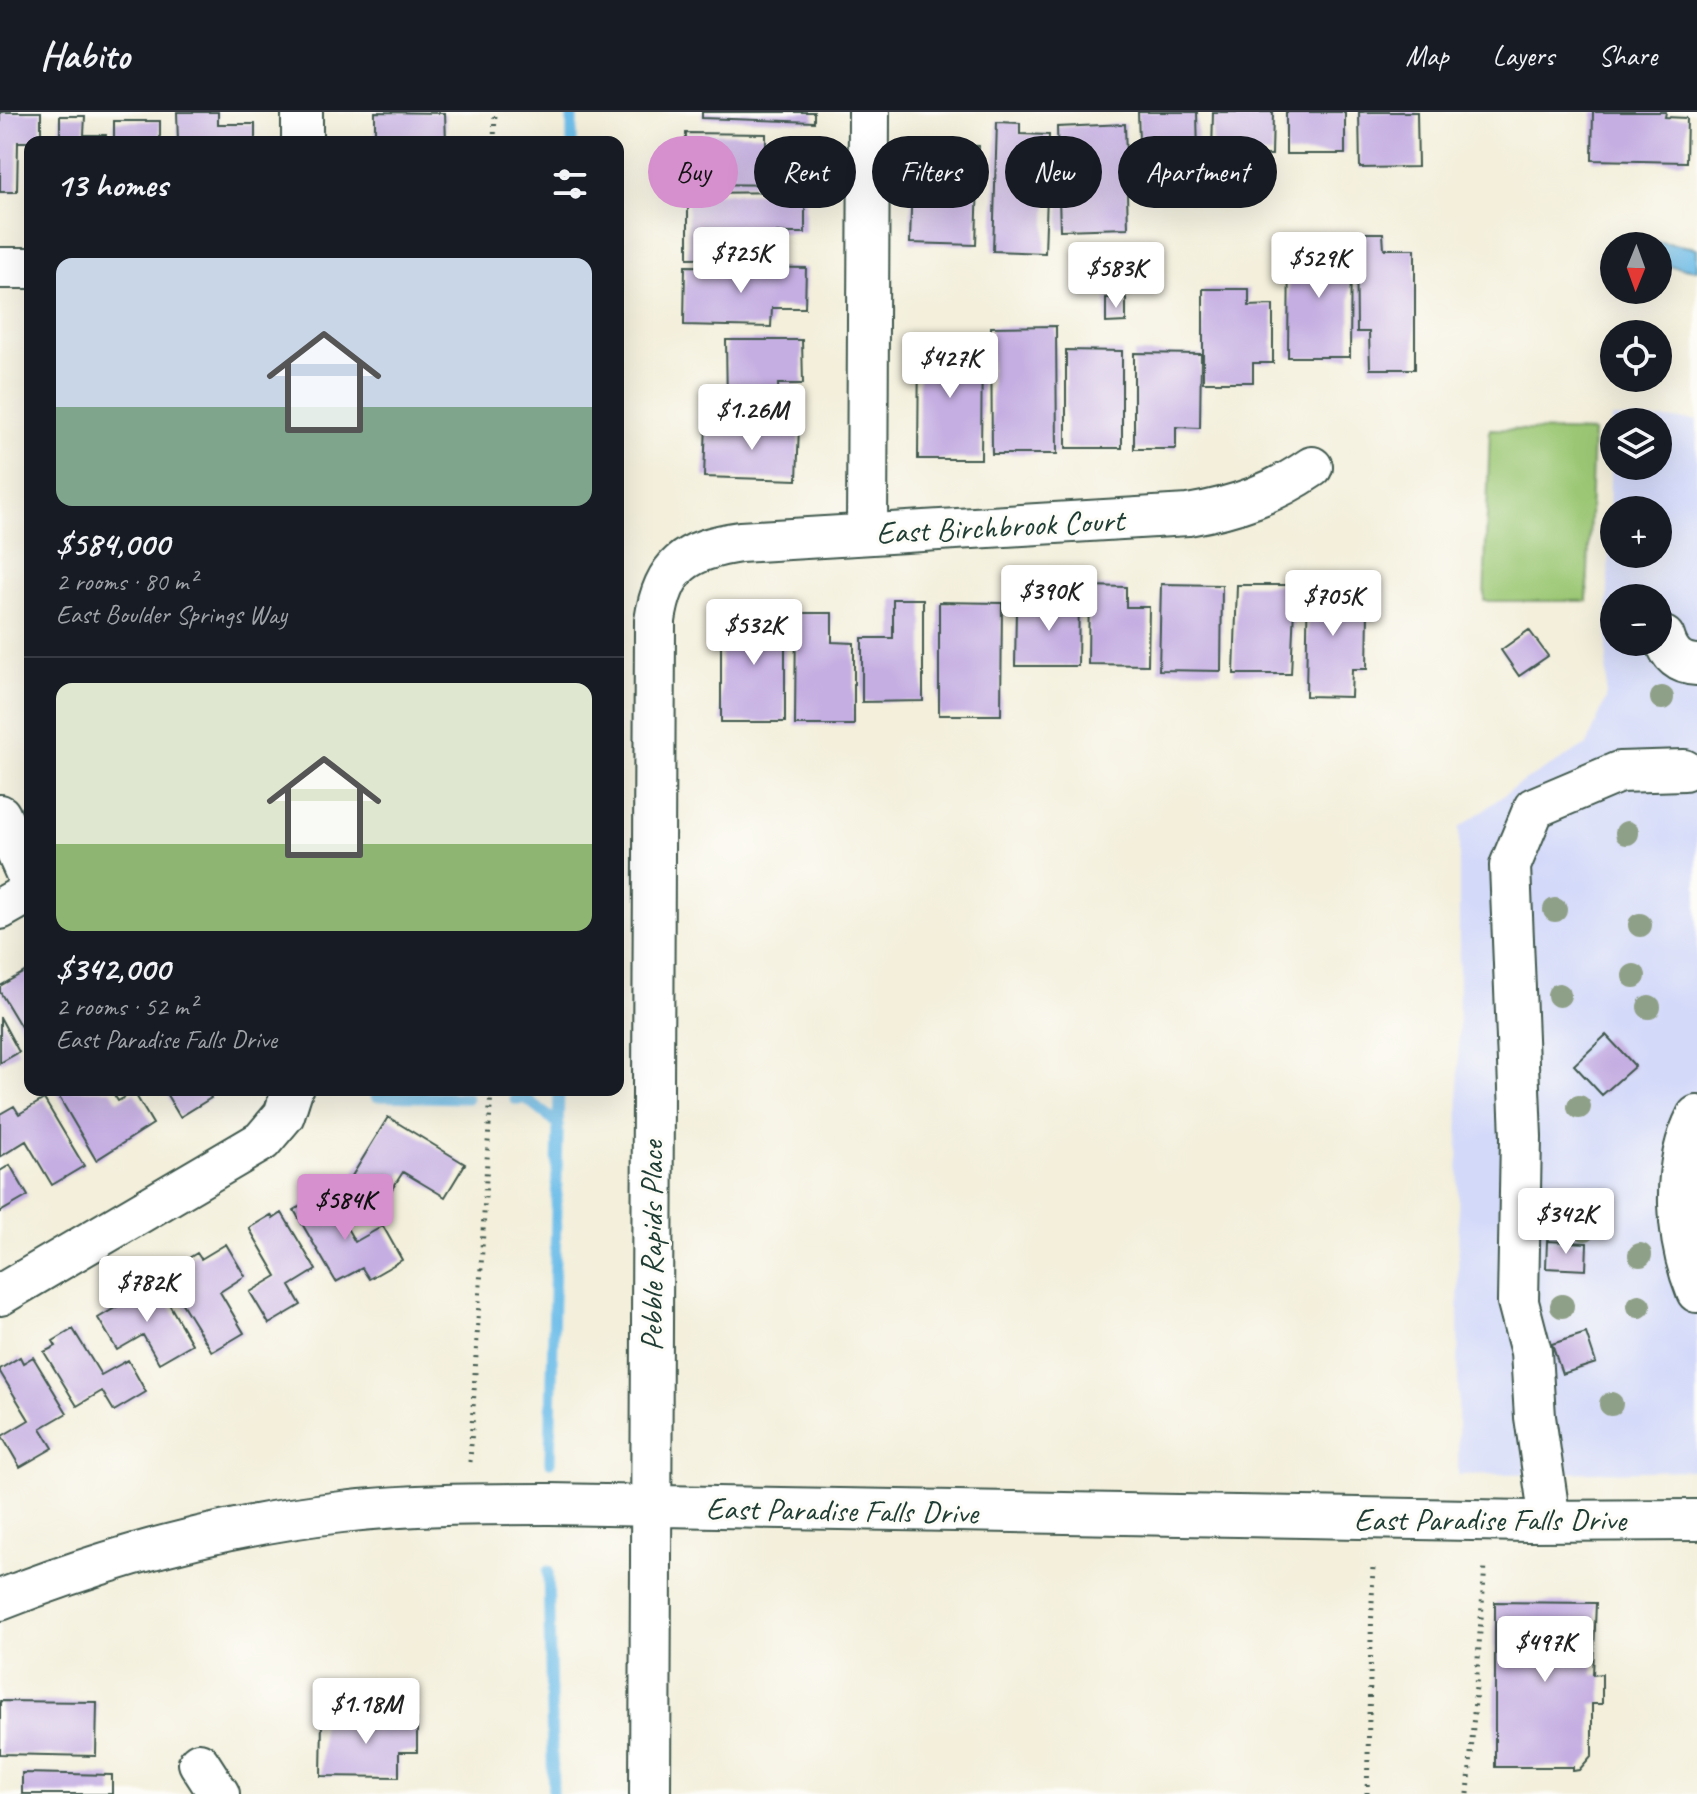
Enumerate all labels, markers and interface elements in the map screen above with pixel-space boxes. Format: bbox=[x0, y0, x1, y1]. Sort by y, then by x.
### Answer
text: Habito bbox=[40, 32, 129, 79]
text: Map bbox=[1406, 38, 1449, 73]
text: Layers bbox=[1493, 38, 1554, 73]
text: Share bbox=[1598, 38, 1657, 73]
chip: Buy bbox=[648, 136, 738, 208]
chip: Rent bbox=[754, 136, 856, 208]
chip: Filters bbox=[872, 136, 989, 208]
chip: New bbox=[1005, 136, 1102, 208]
chip: Apartment bbox=[1118, 136, 1277, 208]
icon: filters bbox=[548, 162, 592, 206]
text: 13 homes bbox=[56, 163, 167, 206]
pin: $725K bbox=[685, 227, 797, 295]
pin: $529K bbox=[1263, 232, 1375, 300]
north arrow bbox=[1600, 232, 1672, 304]
map controls bbox=[1600, 232, 1672, 656]
text: $725K bbox=[711, 236, 771, 269]
text: $529K bbox=[1289, 241, 1349, 274]
pin: $583K bbox=[1060, 242, 1172, 310]
text: $583K bbox=[1086, 251, 1146, 284]
icon: home bbox=[252, 310, 396, 454]
button: locate bbox=[1600, 320, 1672, 392]
pin: $427K bbox=[894, 332, 1006, 400]
text: $427K bbox=[920, 341, 980, 374]
pin: $1.26M bbox=[687, 384, 817, 452]
text: $1.26M bbox=[716, 393, 788, 426]
button: layers bbox=[1600, 408, 1672, 480]
button: + bbox=[1600, 496, 1672, 568]
street label: East Birchbrook Court bbox=[875, 499, 1128, 553]
text: $584,000 bbox=[56, 522, 169, 565]
text: 2 rooms · 80 m² bbox=[56, 565, 197, 598]
pin: $390K bbox=[993, 565, 1105, 633]
pin: $705K bbox=[1277, 570, 1389, 638]
text: $390K bbox=[1019, 574, 1079, 607]
text: $705K bbox=[1303, 579, 1363, 612]
button: − bbox=[1600, 584, 1672, 656]
text: East Boulder Springs Way bbox=[56, 598, 287, 631]
pin: $532K bbox=[698, 599, 810, 667]
text: $532K bbox=[724, 608, 784, 641]
icon: home bbox=[252, 735, 396, 879]
text: $342,000 bbox=[56, 947, 170, 990]
text: 2 rooms · 52 m² bbox=[56, 990, 197, 1023]
text: East Paradise Falls Drive bbox=[56, 1023, 277, 1056]
street label: Pebble Rapids Place bbox=[631, 1138, 672, 1351]
pin: $584K bbox=[289, 1174, 401, 1242]
text: $584K bbox=[315, 1183, 375, 1216]
pin: $342K bbox=[1510, 1188, 1622, 1256]
text: $342K bbox=[1536, 1197, 1596, 1230]
pin: $782K bbox=[91, 1256, 203, 1324]
text: $782K bbox=[117, 1265, 177, 1298]
street label: East Paradise Falls Drive bbox=[706, 1488, 981, 1533]
street label: East Paradise Falls Drive bbox=[1354, 1499, 1629, 1540]
pin: $497K bbox=[1489, 1616, 1601, 1684]
text: $497K bbox=[1515, 1625, 1575, 1658]
pin: $1.18M bbox=[301, 1678, 431, 1746]
text: $1.18M bbox=[331, 1687, 401, 1720]

